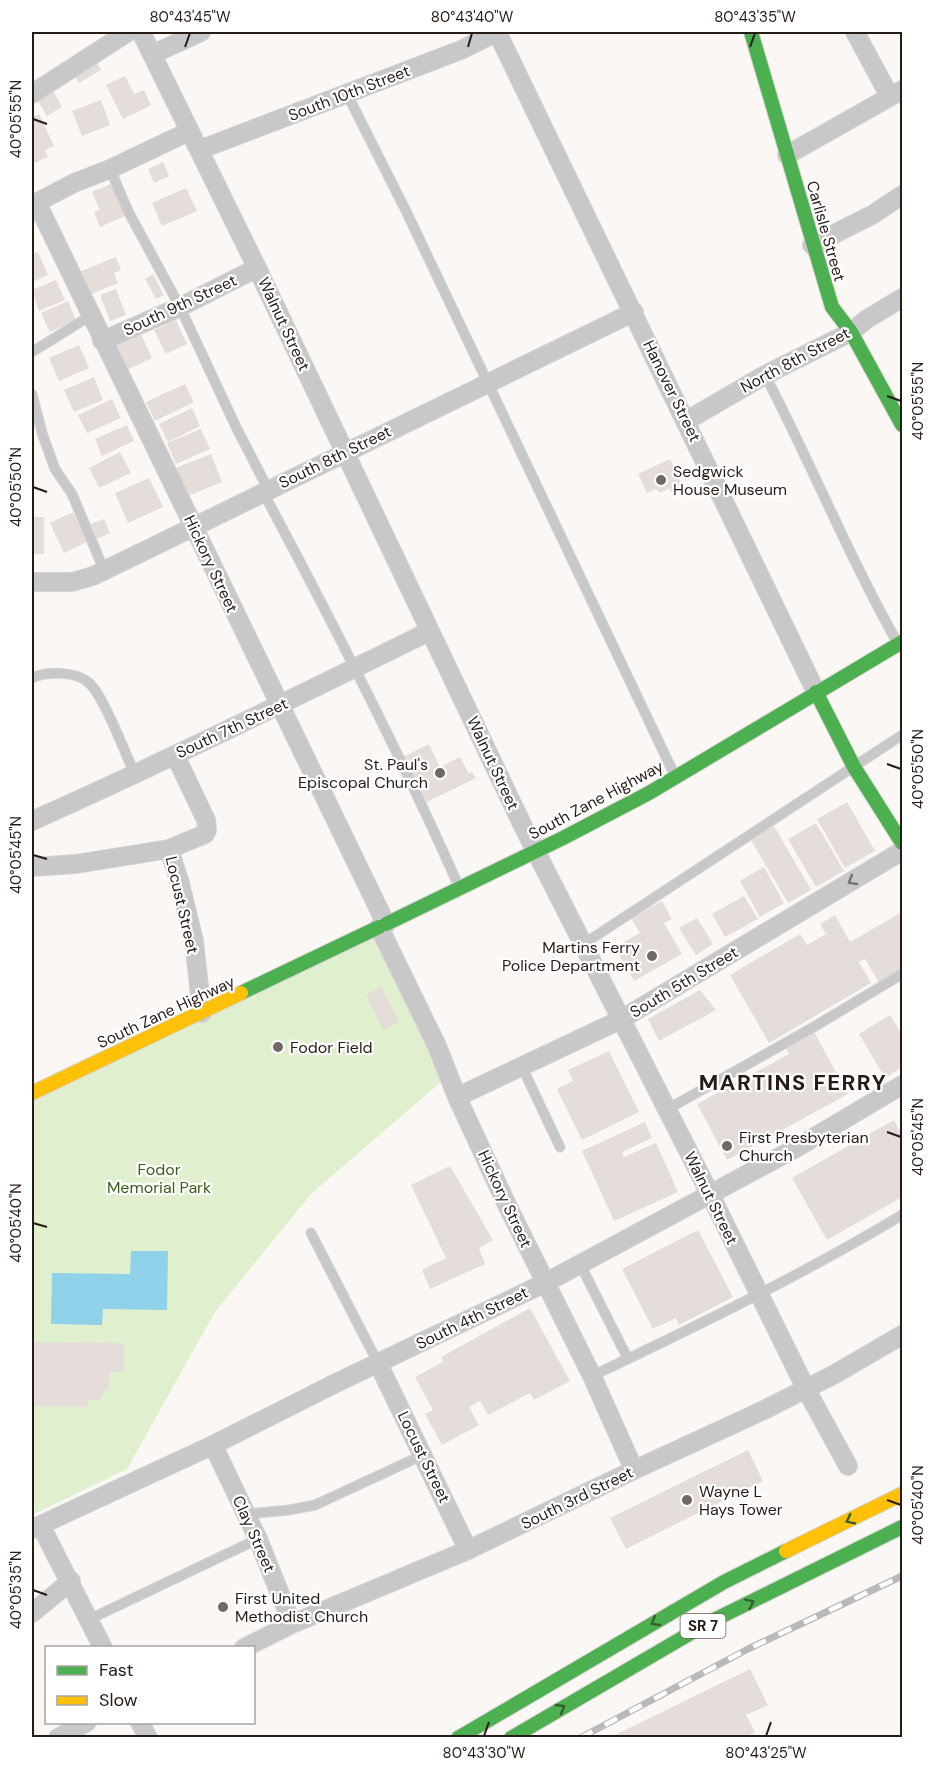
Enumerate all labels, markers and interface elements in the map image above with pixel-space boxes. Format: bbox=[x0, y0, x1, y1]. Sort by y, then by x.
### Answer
text: 80°43'45"W bbox=[150, 7, 231, 27]
text: 80°43'40"W bbox=[431, 7, 514, 27]
text: 80°43'35"W bbox=[714, 7, 796, 27]
street label: South 10th Street bbox=[285, 60, 413, 126]
text: 40°05'55"N bbox=[6, 80, 26, 158]
street label: Carlisle Street bbox=[802, 178, 850, 284]
street label: South 9th Street bbox=[120, 270, 240, 340]
street label: Walnut Street bbox=[253, 274, 315, 374]
street label: North 8th Street bbox=[737, 322, 853, 398]
street label: Hanover Street bbox=[638, 337, 706, 445]
text: 40°05'55"N bbox=[908, 362, 928, 440]
street label: South 8th Street bbox=[275, 421, 395, 493]
text: 40°05'50"N bbox=[6, 447, 26, 527]
place label: Sedgwick House Museum bbox=[673, 461, 787, 500]
marker: Sedgwick House Museum bbox=[654, 473, 668, 487]
street label: Hickory Street bbox=[179, 512, 243, 616]
street label: South 7th Street bbox=[173, 693, 291, 763]
street label: Walnut Street bbox=[462, 713, 524, 813]
text: 40°05'50"N bbox=[908, 729, 928, 809]
place label: St. Paul's Episcopal Church bbox=[298, 754, 428, 793]
street label: South Zane Highway bbox=[525, 756, 667, 844]
marker: St. Paul's Episcopal Church bbox=[433, 766, 447, 780]
text: 40°05'45"N bbox=[6, 816, 26, 894]
street label: Locust Street bbox=[161, 854, 203, 956]
one-way arrow bbox=[848, 874, 858, 885]
place label: Martins Ferry Police Department bbox=[502, 937, 640, 976]
street label: South 5th Street bbox=[626, 941, 742, 1023]
marker: Martins Ferry Police Department bbox=[645, 949, 659, 963]
street label: South Zane Highway bbox=[94, 971, 238, 1053]
place label: Fodor Field bbox=[290, 1037, 373, 1058]
marker: Fodor Field bbox=[271, 1040, 285, 1054]
district label: MARTINS FERRY bbox=[699, 1068, 887, 1097]
text: 40°05'45"N bbox=[908, 1098, 928, 1176]
place label: First Presbyterian Church bbox=[739, 1127, 869, 1166]
marker: First Presbyterian Church bbox=[720, 1139, 734, 1153]
street label: Hickory Street bbox=[473, 1147, 537, 1251]
street label: Walnut Street bbox=[679, 1148, 743, 1248]
park label: Fodor Memorial Park bbox=[107, 1159, 211, 1198]
text: 40°05'40"N bbox=[6, 1183, 26, 1263]
street label: South 4th Street bbox=[412, 1282, 532, 1354]
street label: Locust Street bbox=[393, 1408, 455, 1506]
street label: South 3rd Street bbox=[517, 1462, 637, 1534]
text: 40°05'40"N bbox=[908, 1465, 928, 1545]
place label: Wayne L Hays Tower bbox=[699, 1481, 783, 1520]
street label: Clay Street bbox=[228, 1492, 280, 1576]
marker: Wayne L Hays Tower bbox=[680, 1493, 694, 1507]
one-way arrow bbox=[845, 1512, 856, 1524]
text: 40°05'35"N bbox=[6, 1551, 26, 1629]
place label: First United Methodist Church bbox=[235, 1588, 368, 1627]
one-way arrow bbox=[743, 1598, 754, 1610]
marker: First United Methodist Church bbox=[216, 1600, 230, 1614]
road number: SR 7 bbox=[680, 1614, 726, 1638]
one-way arrow bbox=[651, 1615, 661, 1627]
legend bbox=[45, 1646, 255, 1724]
text: Fast bbox=[99, 1658, 134, 1682]
text: Slow bbox=[99, 1688, 138, 1712]
one-way arrow bbox=[555, 1703, 565, 1715]
text: 80°43'30"W bbox=[443, 1743, 526, 1763]
text: 80°43'25"W bbox=[725, 1743, 807, 1763]

